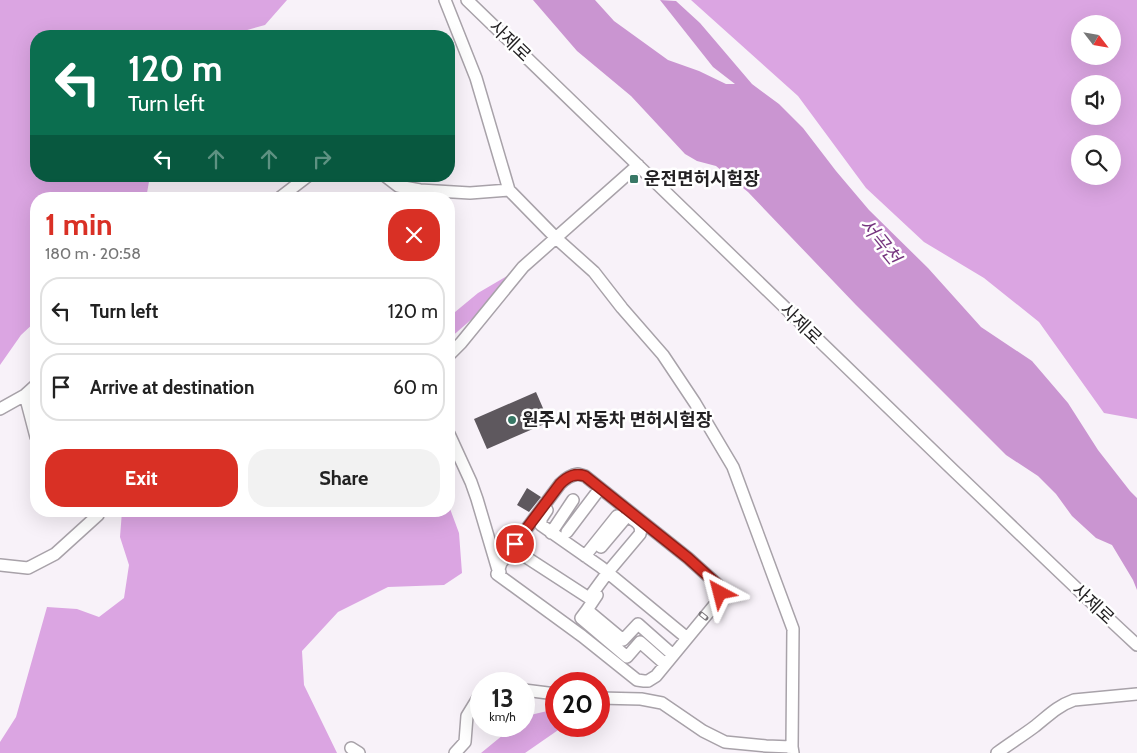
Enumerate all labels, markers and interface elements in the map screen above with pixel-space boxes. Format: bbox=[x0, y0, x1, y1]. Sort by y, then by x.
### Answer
north arrow bbox=[1071, 15, 1121, 65]
map controls bbox=[1071, 15, 1121, 185]
street label: 사제로 bbox=[484, 16, 536, 66]
text: 120 m bbox=[128, 47, 222, 90]
icon: left bbox=[45, 50, 110, 115]
button: sound bbox=[1071, 75, 1121, 125]
text: Turn left bbox=[128, 90, 205, 117]
button: search bbox=[1071, 135, 1121, 185]
icon: left bbox=[149, 145, 177, 173]
icon: ahead bbox=[202, 145, 230, 173]
icon: ahead bbox=[255, 145, 283, 173]
icon: right bbox=[308, 145, 336, 173]
place label: 운전면허시험장 bbox=[644, 168, 760, 190]
marker: 운전면허시험장 bbox=[628, 173, 640, 185]
text: 1 min bbox=[45, 206, 113, 243]
button: close bbox=[388, 209, 440, 261]
water label: 서곡천 bbox=[855, 213, 906, 270]
text: 180 m · 20:58 bbox=[45, 244, 141, 263]
icon: left bbox=[47, 297, 75, 325]
street label: 사제로 bbox=[775, 299, 827, 349]
text: Turn left bbox=[90, 300, 158, 323]
text: 120 m bbox=[388, 300, 438, 323]
icon: arrive bbox=[47, 373, 75, 401]
text: Arrive at destination bbox=[90, 376, 254, 399]
text: 60 m bbox=[393, 376, 438, 399]
place label: 원주시 자동차 면허시험장 bbox=[522, 409, 713, 431]
marker: 원주시 자동차 면허시험장 bbox=[506, 414, 518, 426]
button: Exit bbox=[45, 449, 238, 507]
button: Share bbox=[248, 449, 440, 507]
pin bbox=[494, 523, 536, 565]
icon: arrive bbox=[501, 530, 529, 558]
position arrow bbox=[693, 566, 745, 618]
street label: 사제로 bbox=[1067, 579, 1119, 629]
speed limit sign: 20 bbox=[545, 672, 610, 737]
text: 13 bbox=[491, 683, 514, 713]
text: km/h bbox=[489, 709, 516, 724]

